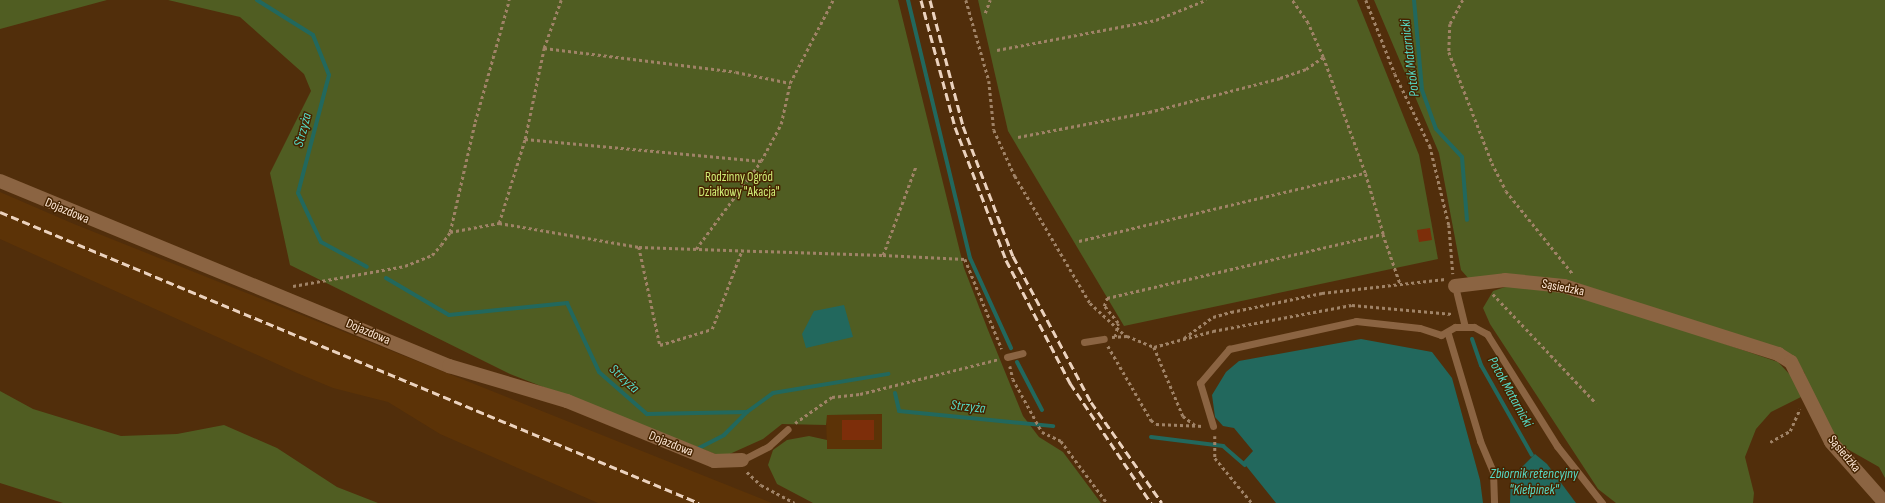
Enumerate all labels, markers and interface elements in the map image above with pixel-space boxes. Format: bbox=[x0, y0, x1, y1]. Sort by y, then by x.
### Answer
water label: Potok Matarnicki bbox=[1397, 18, 1423, 98]
water label: Strzyża bbox=[290, 111, 316, 149]
park label: Rodzinny Ogród Działkowy "Akacja" bbox=[698, 170, 780, 201]
street label: Dojazdowa bbox=[43, 195, 91, 227]
street label: Sąsiedzka bbox=[1540, 276, 1586, 300]
street label: Dojazdowa bbox=[344, 316, 392, 348]
water label: Potok Matarnicki bbox=[1484, 354, 1536, 430]
water label: Strzyża bbox=[605, 361, 643, 397]
water label: Strzyża bbox=[950, 397, 986, 417]
street label: Dojazdowa bbox=[647, 428, 695, 460]
street label: Sąsiedzka bbox=[1824, 433, 1864, 475]
water label: Zbiornik retencyjny "Kiełpinek" bbox=[1490, 466, 1578, 498]

